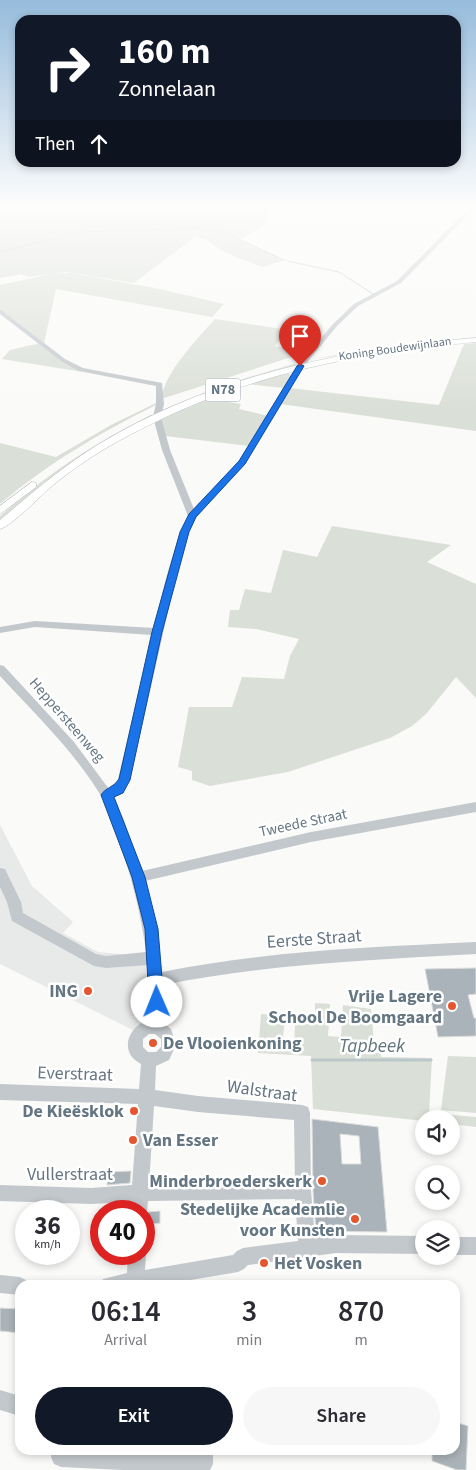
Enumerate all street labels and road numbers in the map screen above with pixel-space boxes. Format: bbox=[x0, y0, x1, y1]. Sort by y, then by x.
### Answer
street label: Koning Boudewijnlaan bbox=[338, 333, 452, 365]
road number: N78 bbox=[206, 378, 240, 402]
street label: Heppersteenweg bbox=[24, 673, 110, 767]
street label: Tweede Straat bbox=[257, 803, 349, 843]
street label: Eerste Straat bbox=[266, 923, 362, 955]
street label: Everstraat bbox=[37, 1060, 113, 1088]
street label: Walstraat bbox=[225, 1074, 299, 1108]
street label: Vullerstraat bbox=[27, 1162, 113, 1187]

